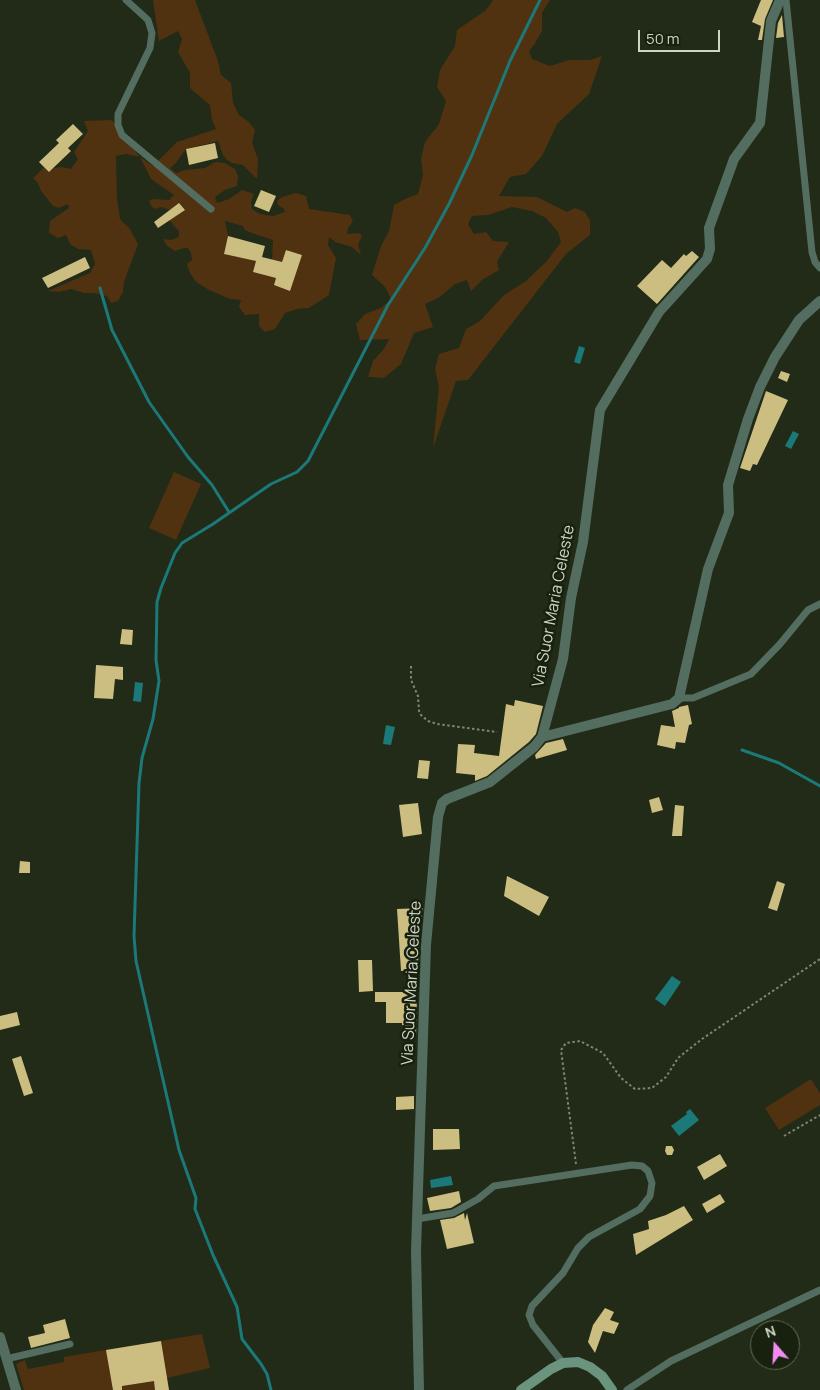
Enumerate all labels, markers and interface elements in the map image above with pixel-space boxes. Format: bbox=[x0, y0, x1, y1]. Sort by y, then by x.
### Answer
scale bar bbox=[640, 20, 722, 52]
text: 50 m bbox=[646, 28, 680, 49]
street label: Via Suor Maria Celeste bbox=[529, 523, 579, 689]
street label: Via Suor Maria Celeste bbox=[398, 900, 426, 1066]
north arrow bbox=[750, 1320, 800, 1370]
text: N bbox=[762, 1321, 778, 1342]

